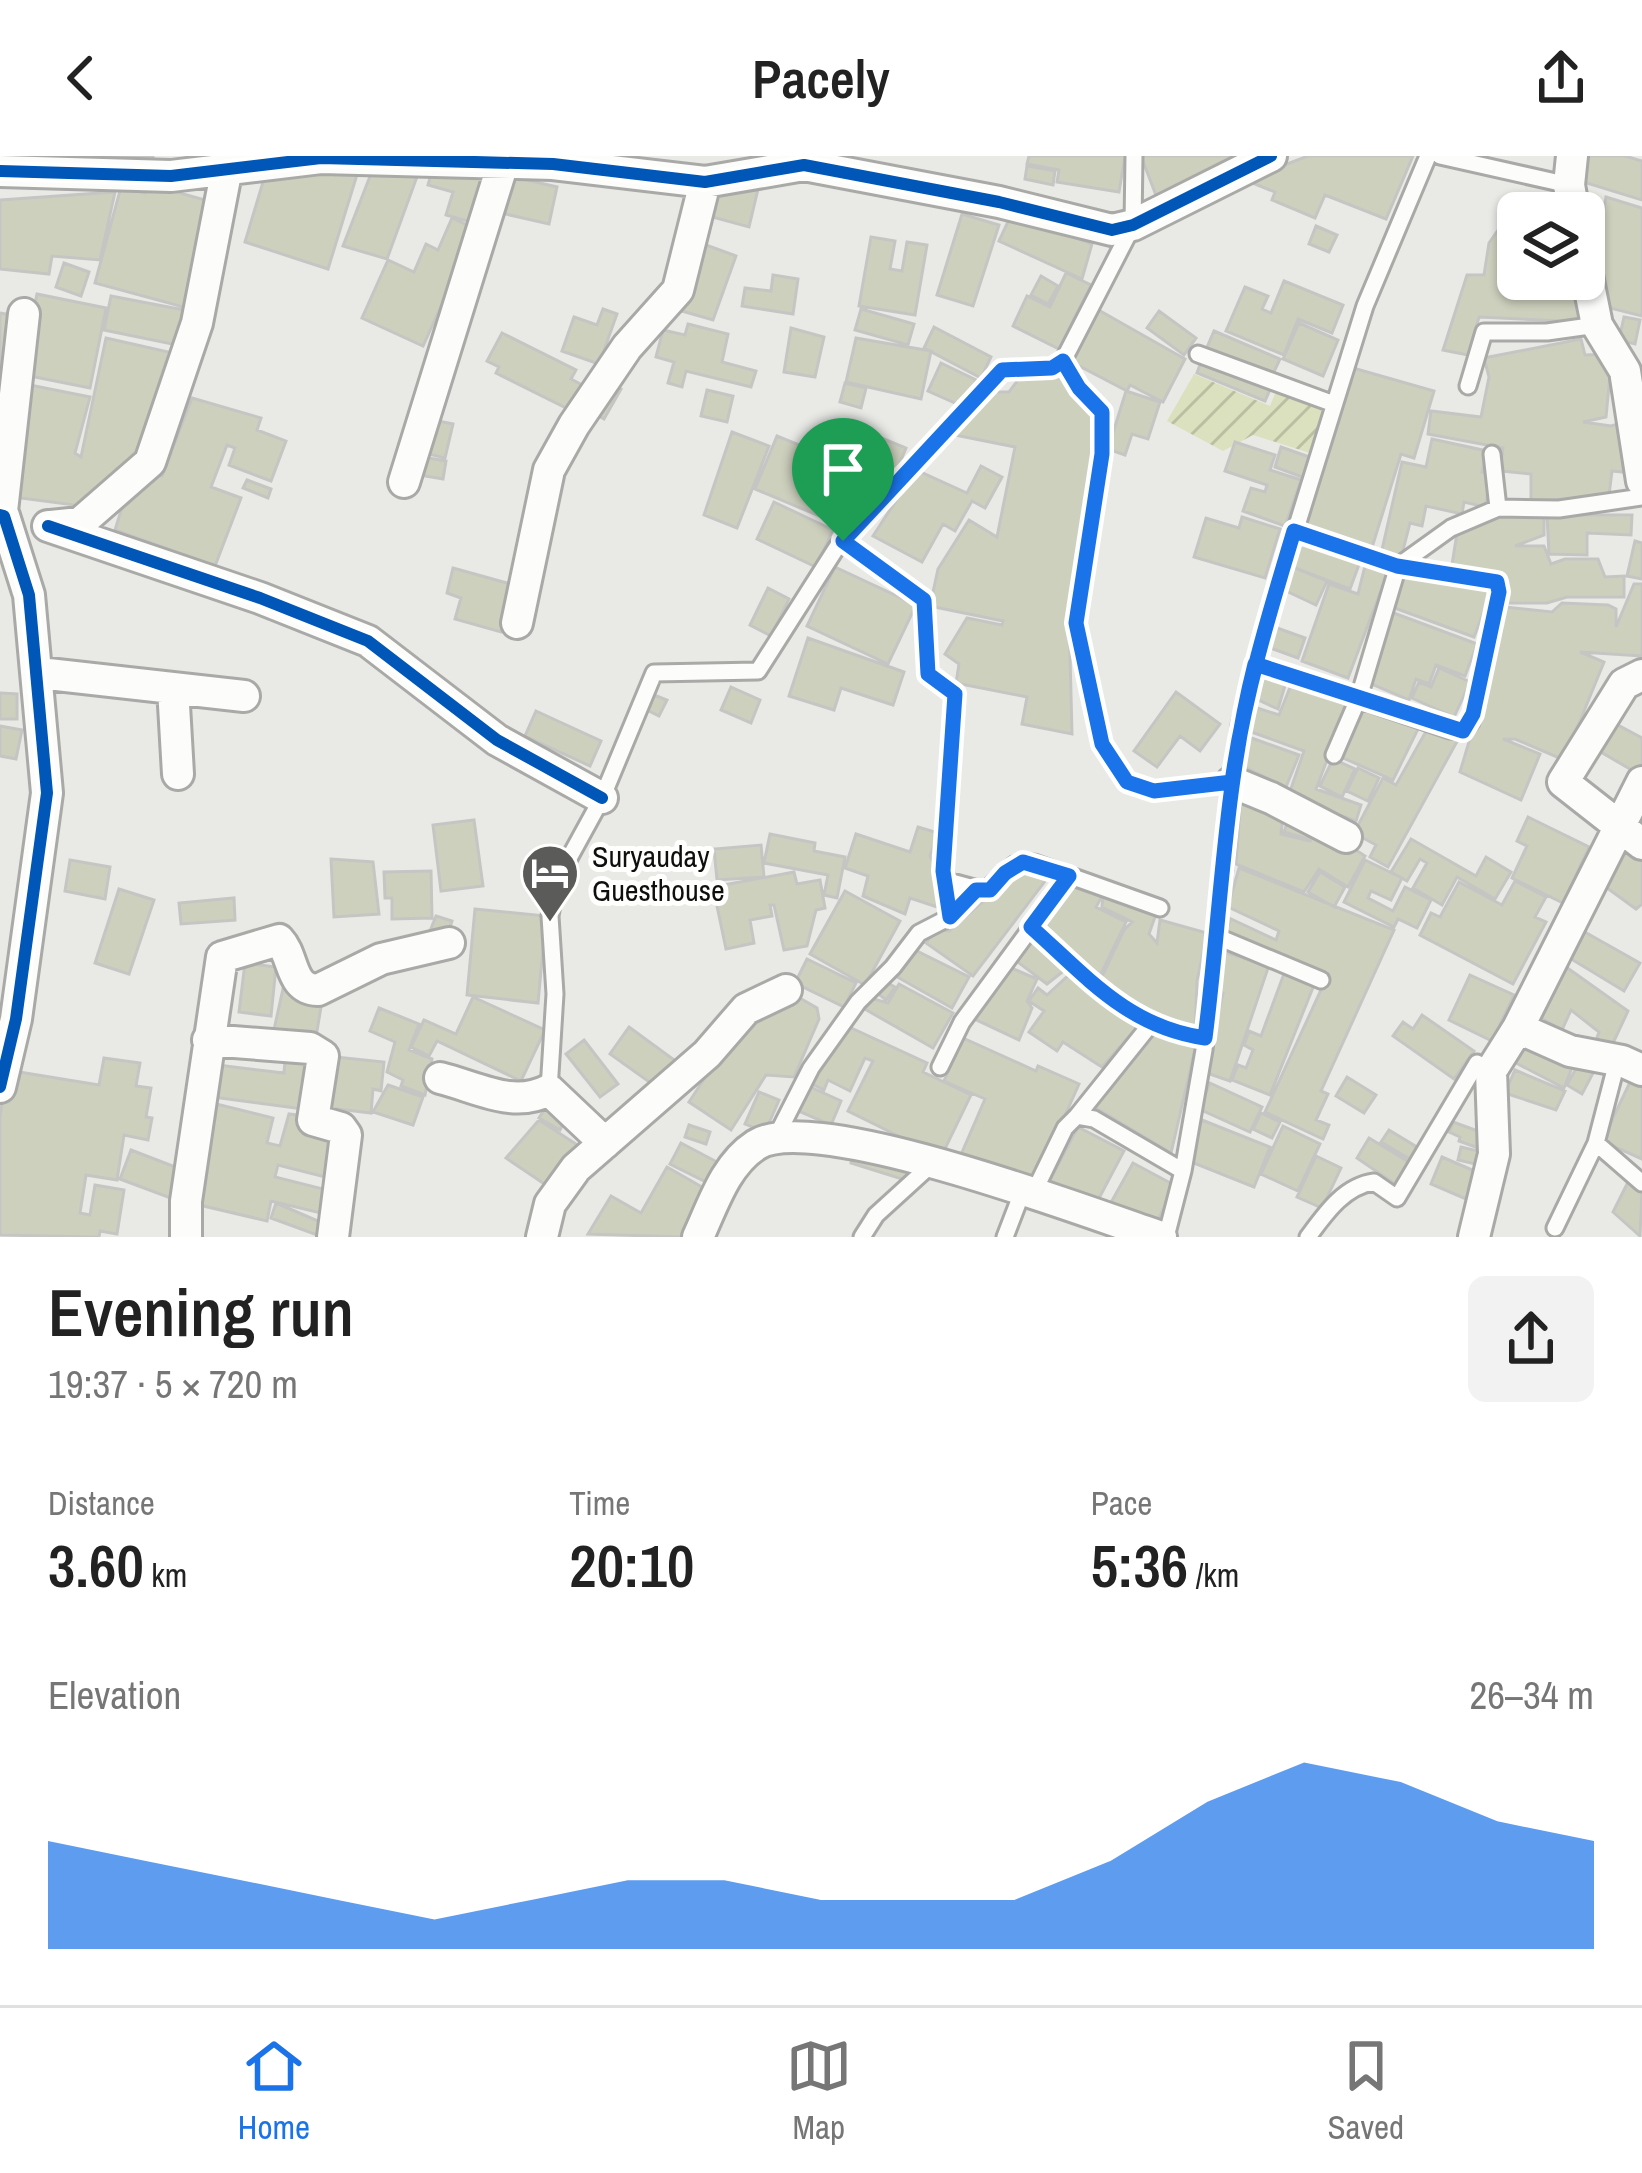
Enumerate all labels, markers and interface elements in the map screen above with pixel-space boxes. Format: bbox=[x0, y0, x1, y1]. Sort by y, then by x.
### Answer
text: Pacely bbox=[752, 42, 890, 115]
icon: back bbox=[48, 45, 114, 111]
icon: share bbox=[1528, 45, 1594, 111]
map controls bbox=[1497, 192, 1605, 300]
button: layers bbox=[1497, 192, 1605, 300]
pin bbox=[792, 418, 894, 541]
icon: arrive bbox=[810, 436, 876, 502]
place label: Suryauday Guesthouse bbox=[592, 836, 725, 910]
hotel icon: Suryauday Guesthouse bbox=[519, 842, 581, 924]
text: Evening run bbox=[48, 1268, 354, 1357]
button: share bbox=[1468, 1276, 1594, 1402]
text: 19:37 · 5 × 720 m bbox=[48, 1358, 298, 1410]
text: Distance bbox=[48, 1481, 155, 1525]
text: Time bbox=[569, 1481, 630, 1525]
text: Pace bbox=[1091, 1481, 1152, 1525]
text: 3.60 bbox=[48, 1525, 144, 1606]
text: 20:10 bbox=[569, 1525, 694, 1606]
text: 5:36 bbox=[1091, 1525, 1188, 1606]
text: km bbox=[144, 1553, 187, 1597]
text: /km bbox=[1188, 1553, 1239, 1597]
text: Elevation bbox=[48, 1669, 181, 1721]
text: 26–34 m bbox=[1470, 1669, 1594, 1721]
tab: Home bbox=[238, 2033, 310, 2149]
tab: Map bbox=[786, 2033, 852, 2149]
tab: Saved bbox=[1327, 2033, 1404, 2149]

